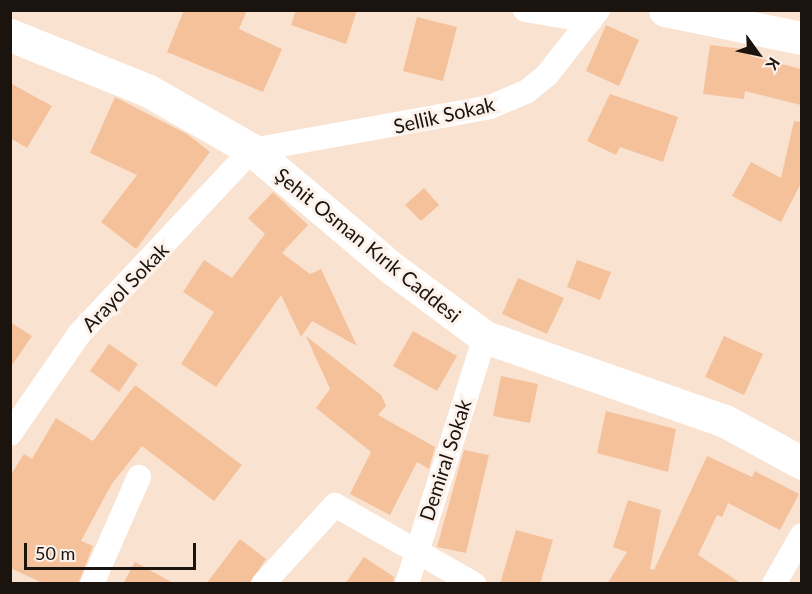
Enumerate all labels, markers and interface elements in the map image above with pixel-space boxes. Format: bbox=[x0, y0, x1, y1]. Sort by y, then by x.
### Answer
north arrow bbox=[728, 24, 788, 84]
text: K bbox=[763, 54, 784, 74]
street label: Sellik Sokak bbox=[391, 92, 497, 138]
street label: Şehit Osman Kırık Caddesi bbox=[270, 163, 466, 327]
street label: Arayol Sokak bbox=[77, 238, 173, 336]
street label: Demiral Sokak bbox=[414, 396, 476, 524]
scale bar bbox=[27, 531, 200, 569]
text: 50 m bbox=[35, 542, 75, 564]

